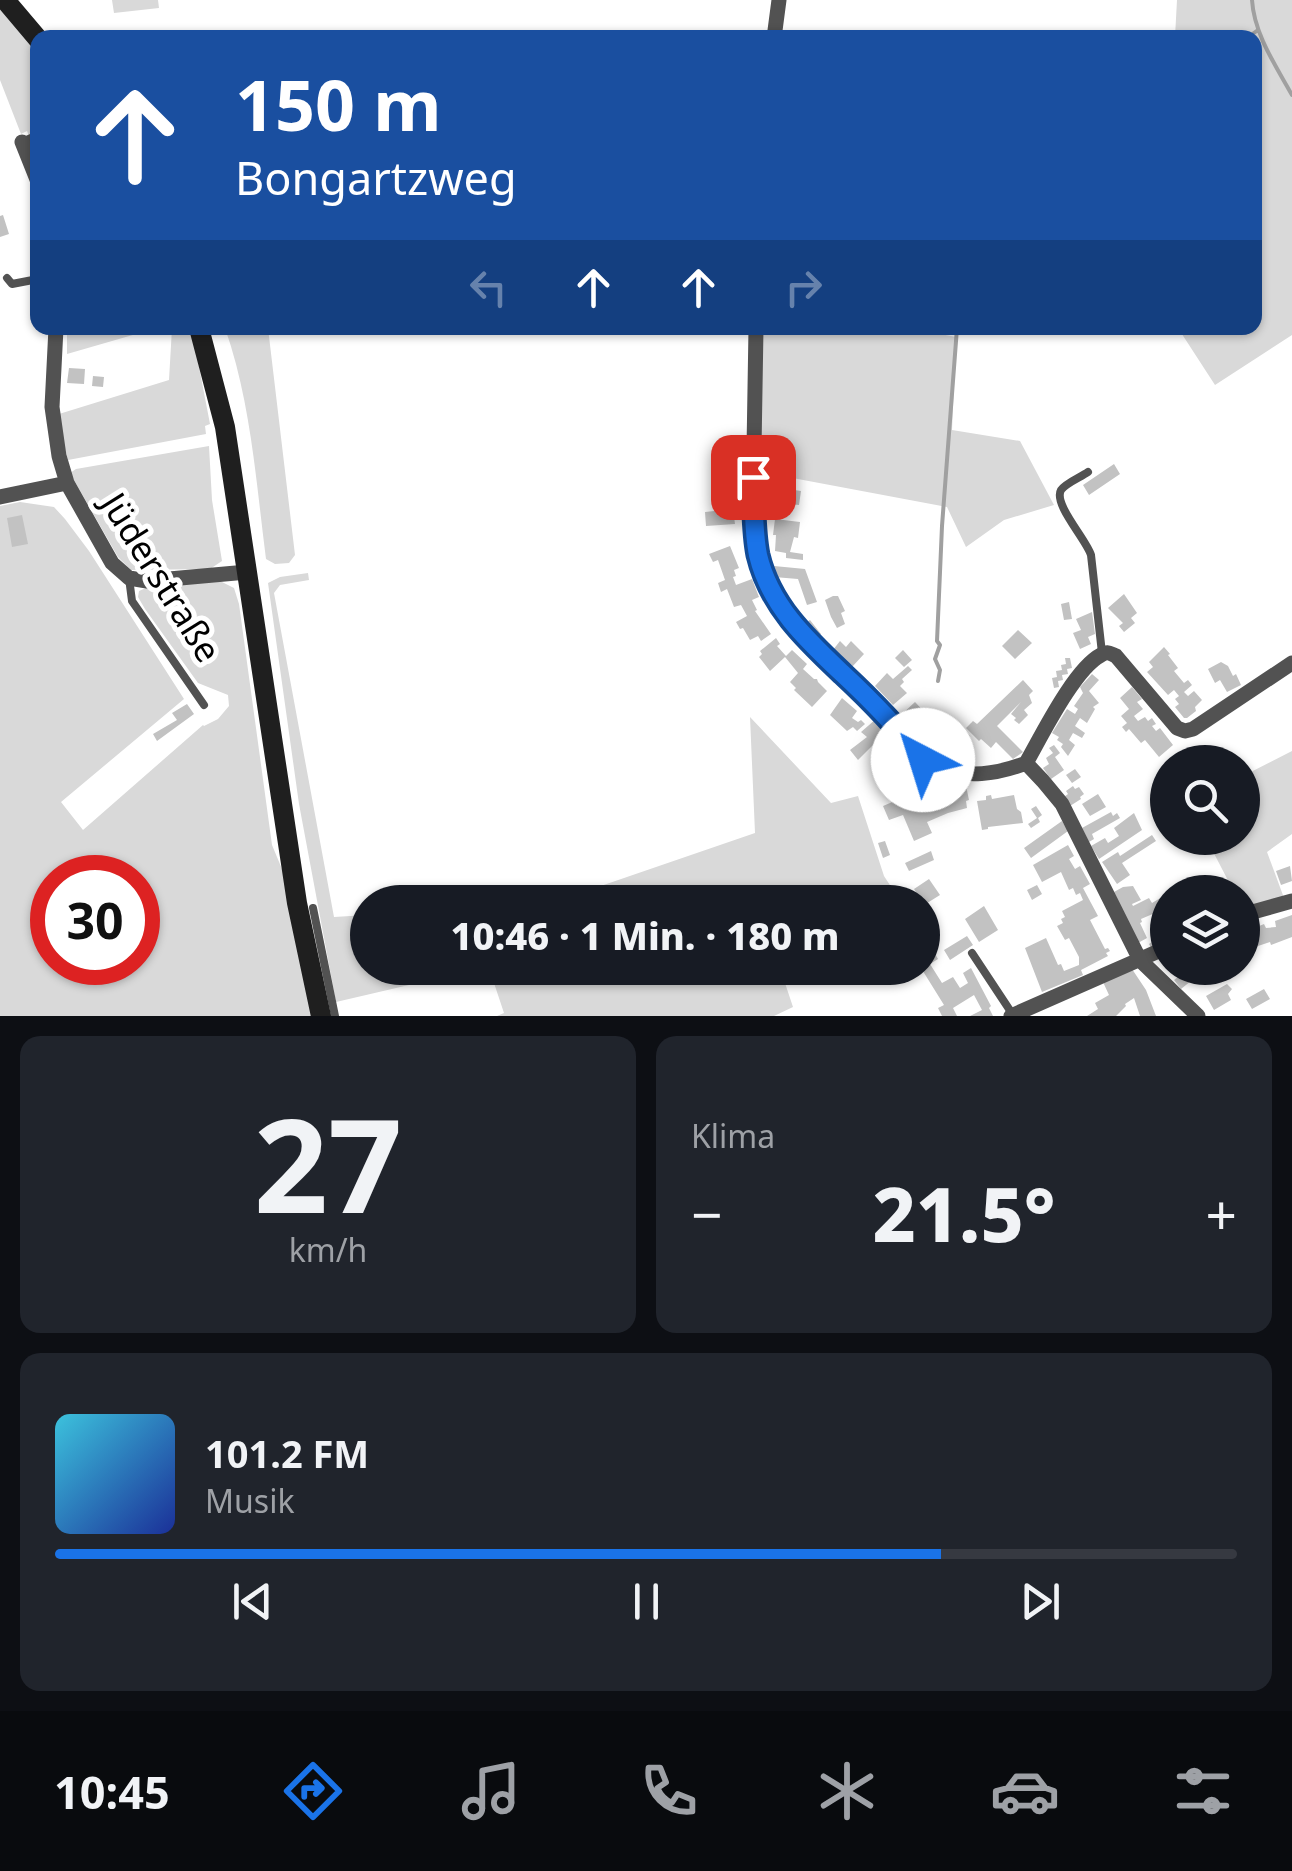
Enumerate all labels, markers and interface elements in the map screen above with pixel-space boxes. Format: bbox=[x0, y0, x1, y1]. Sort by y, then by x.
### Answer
text: 150 m bbox=[235, 56, 442, 152]
icon: ahead bbox=[70, 70, 200, 200]
text: Bongartzweg bbox=[235, 147, 517, 208]
icon: left bbox=[461, 260, 516, 315]
icon: ahead bbox=[566, 260, 621, 315]
icon: ahead bbox=[671, 260, 726, 315]
icon: right bbox=[776, 260, 831, 315]
pin bbox=[711, 435, 796, 520]
icon: arrive bbox=[726, 450, 781, 505]
street label: Jüderstraße bbox=[90, 481, 233, 671]
position arrow bbox=[871, 708, 975, 812]
map controls bbox=[1150, 745, 1260, 985]
button: search bbox=[1150, 745, 1260, 855]
speed limit sign: 30 bbox=[30, 855, 160, 985]
button: layers bbox=[1150, 875, 1260, 985]
text: 10:46 · 1 Min. · 180 m bbox=[451, 909, 839, 961]
text: 27 bbox=[254, 1074, 402, 1251]
text: Klima bbox=[691, 1114, 775, 1157]
text: 21.5° bbox=[872, 1162, 1056, 1264]
text: − bbox=[691, 1176, 722, 1251]
text: + bbox=[1206, 1176, 1237, 1251]
text: km/h bbox=[289, 1228, 367, 1271]
text: 101.2 FM bbox=[205, 1427, 369, 1479]
text: Musik bbox=[205, 1479, 294, 1522]
icon: previous bbox=[225, 1574, 280, 1629]
icon: pause bbox=[619, 1574, 674, 1629]
icon: next bbox=[1013, 1574, 1068, 1629]
icon: directions bbox=[278, 1756, 348, 1826]
icon: music bbox=[456, 1756, 526, 1826]
icon: phone bbox=[634, 1756, 704, 1826]
icon: climate bbox=[812, 1756, 882, 1826]
icon: car bbox=[990, 1756, 1060, 1826]
icon: filters bbox=[1168, 1756, 1238, 1826]
text: 10:45 bbox=[54, 1761, 170, 1822]

